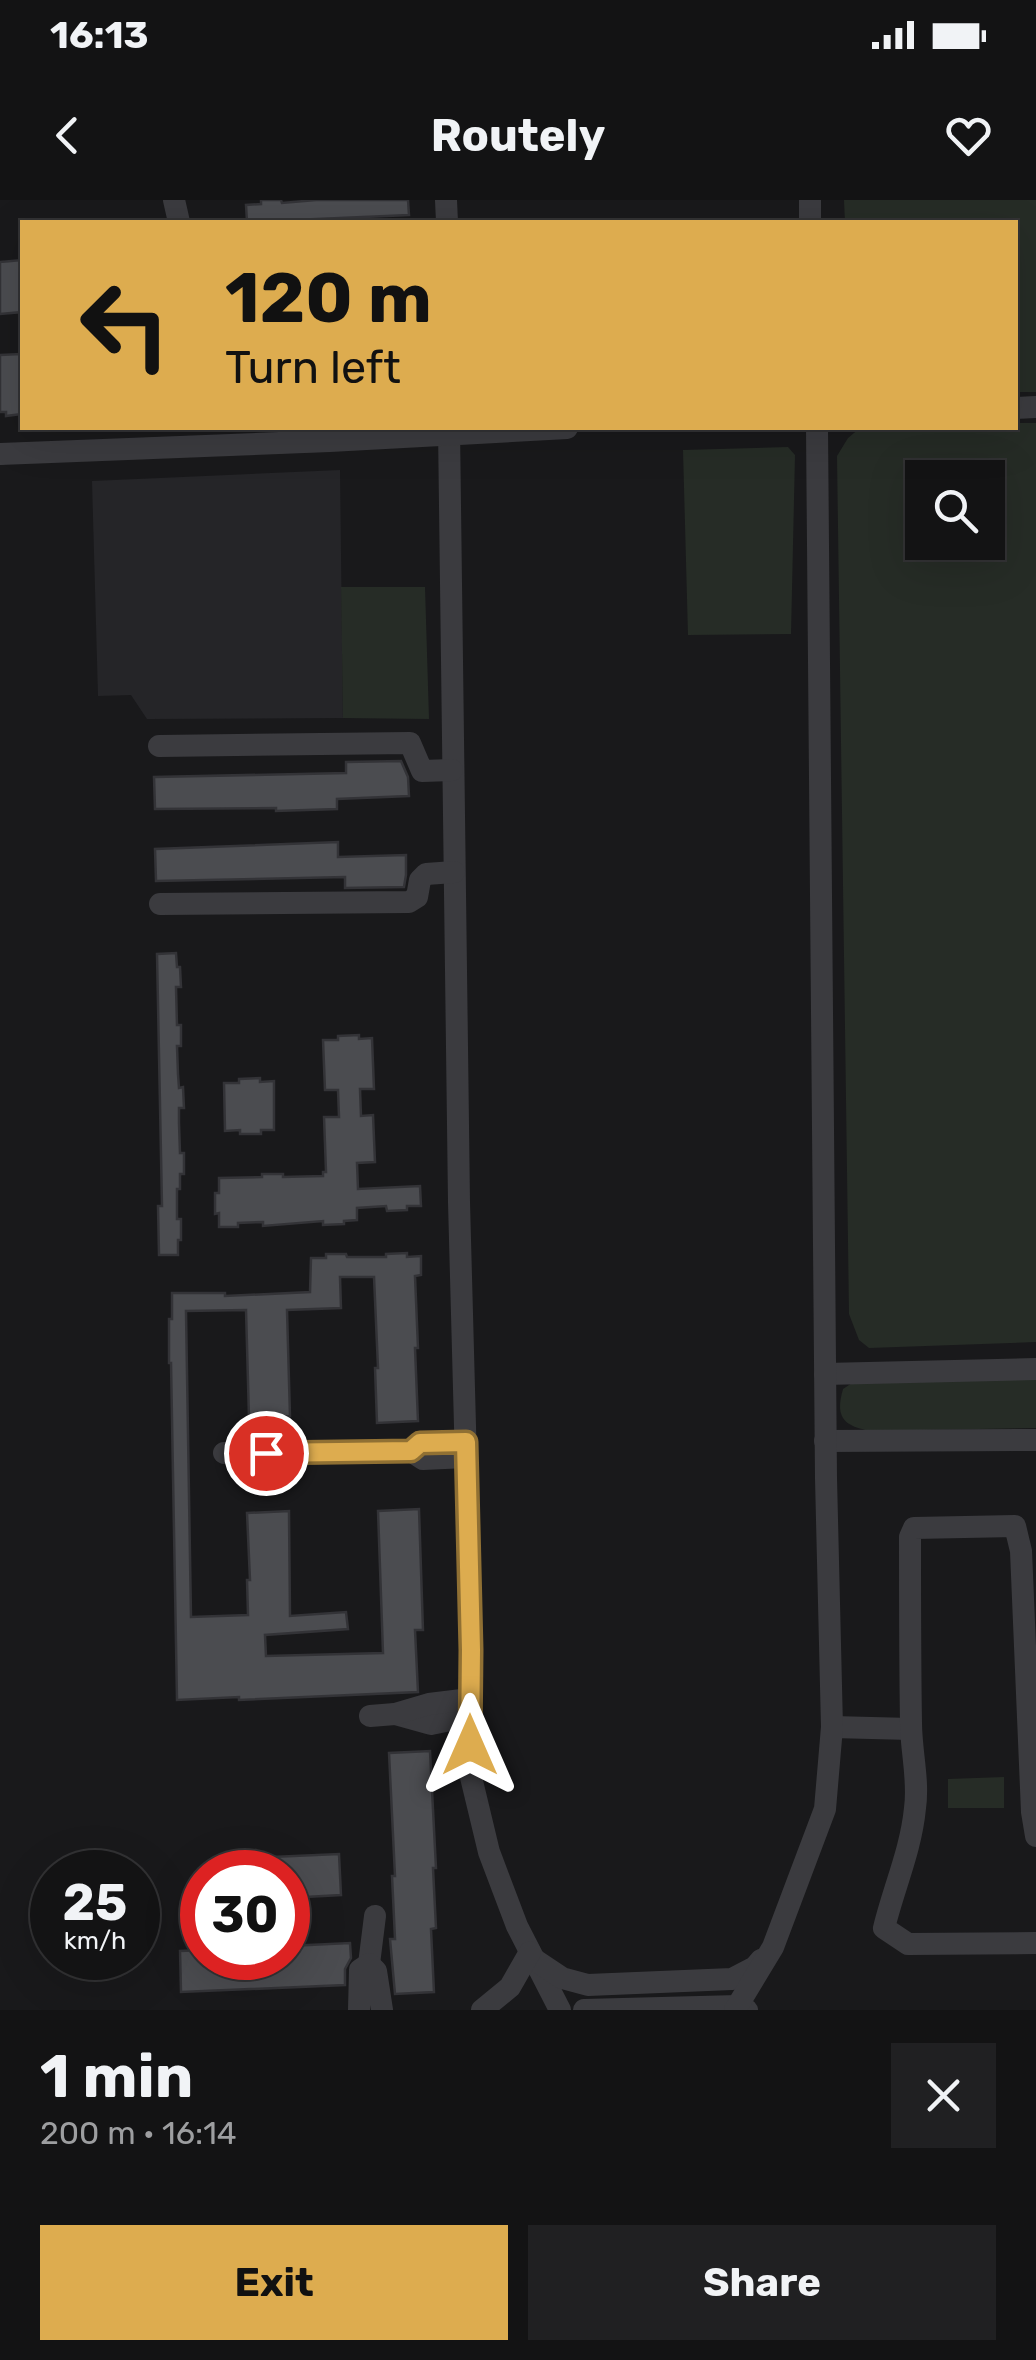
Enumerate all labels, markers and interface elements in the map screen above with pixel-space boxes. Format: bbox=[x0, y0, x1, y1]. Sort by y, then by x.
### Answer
text: 16:13 bbox=[50, 12, 149, 58]
icon: back bbox=[40, 108, 95, 163]
icon: heart bbox=[941, 108, 996, 163]
text: Routely bbox=[431, 109, 605, 162]
text: 120 m bbox=[225, 257, 432, 340]
icon: left bbox=[60, 260, 190, 390]
text: Turn left bbox=[225, 341, 401, 394]
map controls bbox=[905, 460, 1005, 560]
button: search bbox=[905, 460, 1005, 560]
pin bbox=[224, 1411, 309, 1496]
icon: arrive bbox=[239, 1426, 294, 1481]
position arrow bbox=[418, 1693, 522, 1797]
speed limit sign: 30 bbox=[180, 1850, 310, 1980]
text: 25 bbox=[63, 1873, 127, 1933]
text: km/h bbox=[64, 1926, 126, 1955]
text: 1 min bbox=[40, 2041, 193, 2112]
button: close bbox=[891, 2043, 996, 2148]
text: 200 m · 16:14 bbox=[40, 2114, 237, 2152]
button: Exit bbox=[40, 2225, 508, 2340]
button: Share bbox=[528, 2225, 996, 2340]

